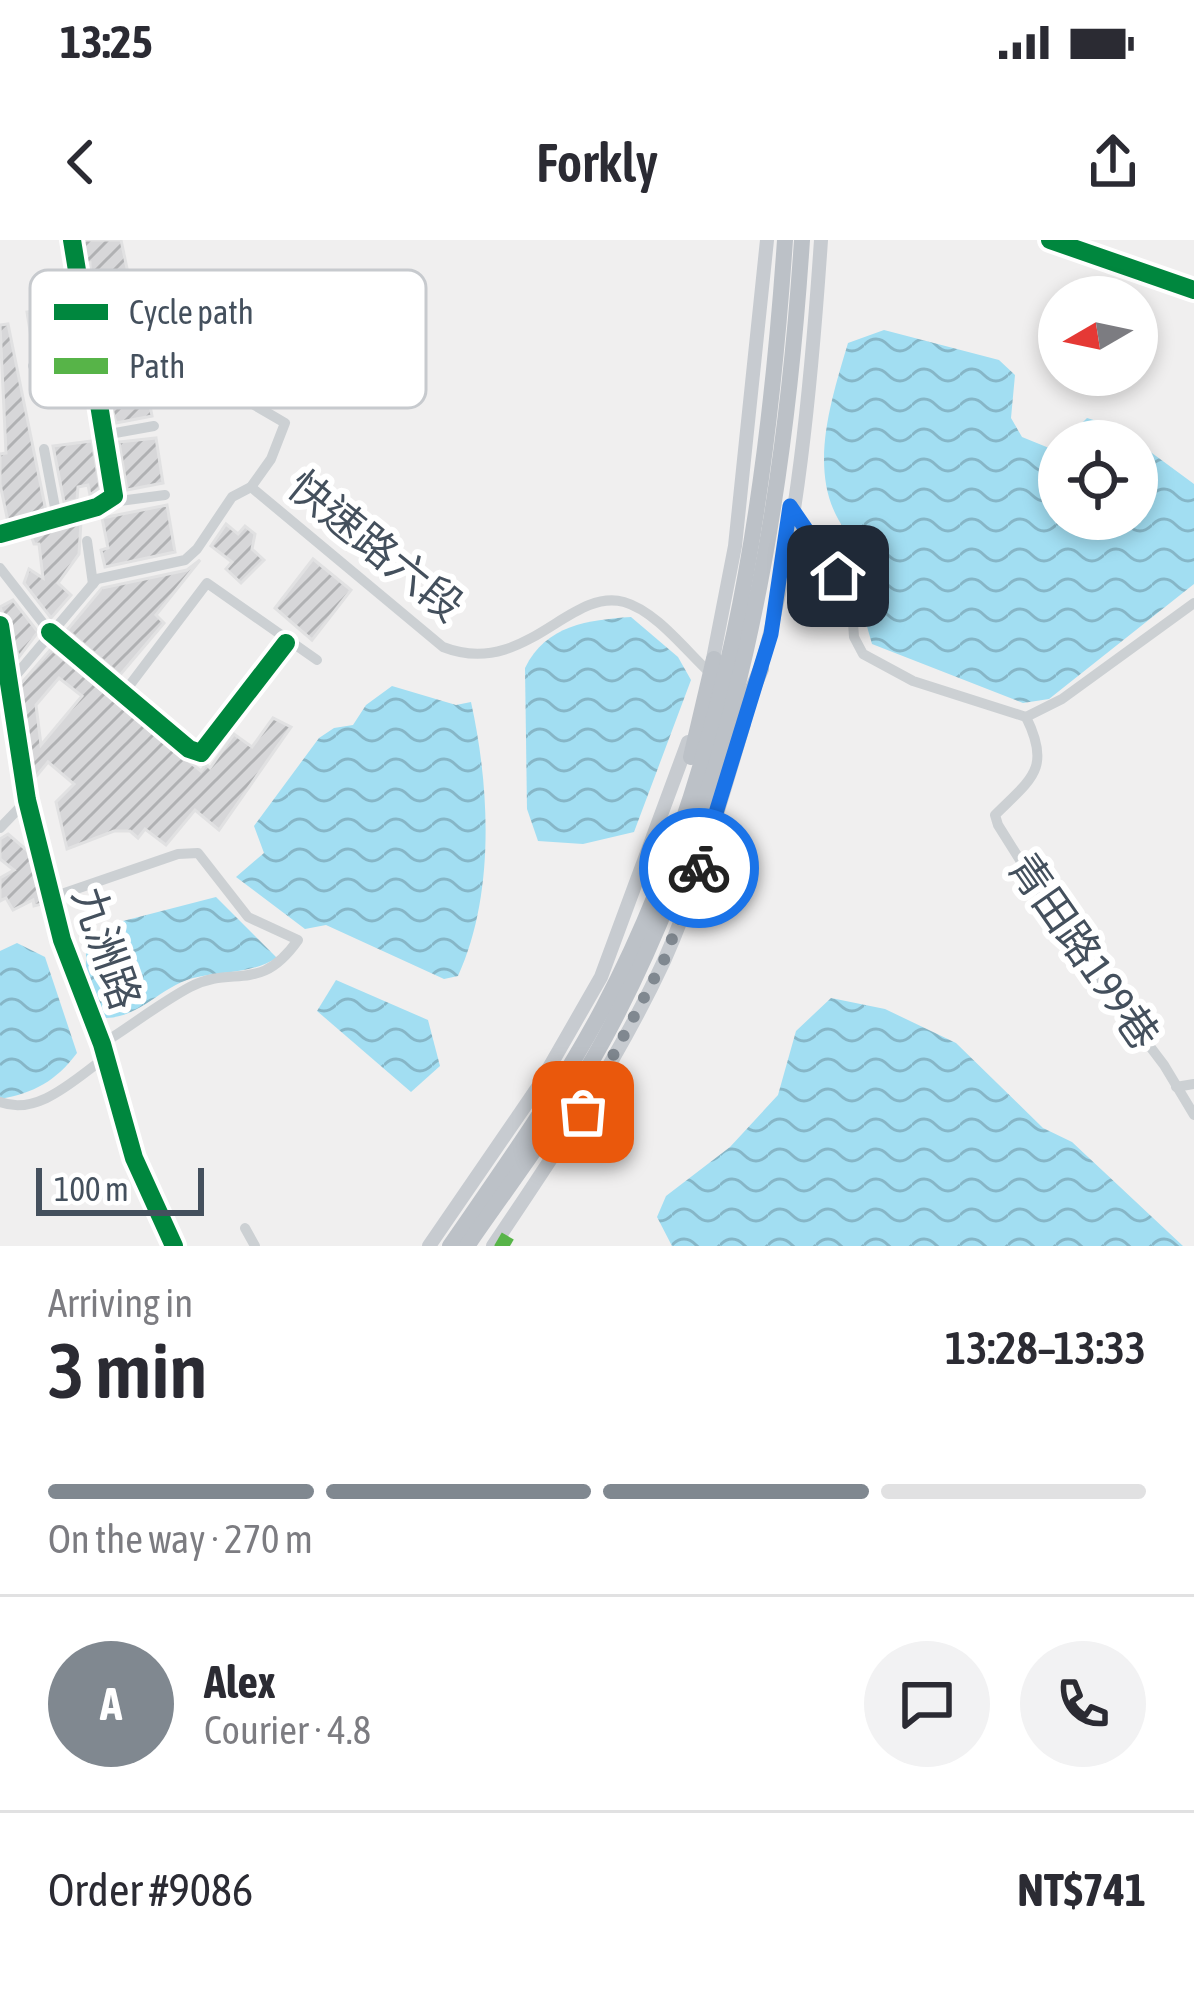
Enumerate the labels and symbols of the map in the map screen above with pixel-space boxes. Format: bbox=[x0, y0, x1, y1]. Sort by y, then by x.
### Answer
legend bbox=[30, 270, 426, 408]
north arrow bbox=[1038, 276, 1158, 396]
text: Cycle path bbox=[129, 293, 254, 331]
text: Path bbox=[129, 347, 185, 385]
street label: 快速路六段 bbox=[279, 461, 473, 631]
pin bbox=[787, 525, 889, 627]
courier bbox=[639, 808, 759, 928]
street label: 青田路199巷 bbox=[999, 844, 1169, 1058]
street label: 九洲路 bbox=[64, 881, 150, 1015]
pin bbox=[532, 1061, 634, 1163]
scale bar bbox=[36, 1162, 204, 1215]

